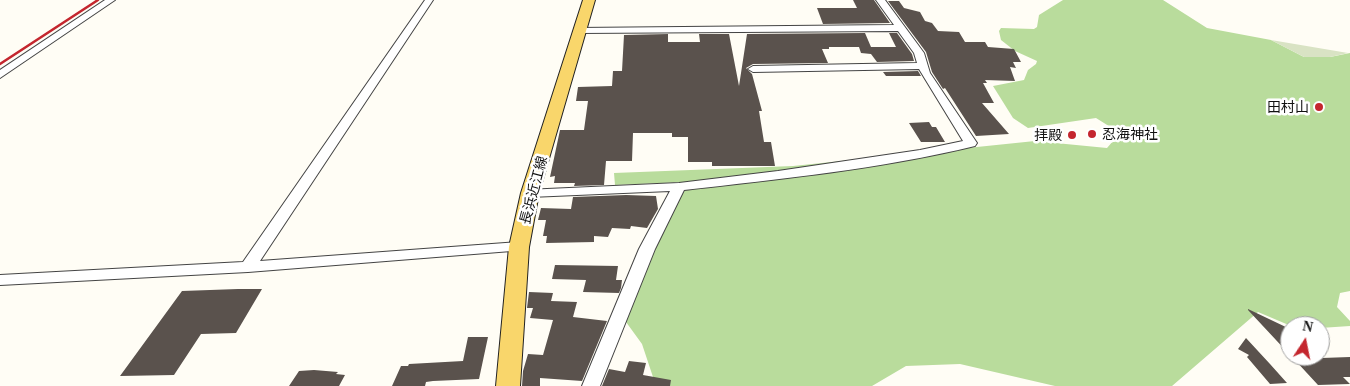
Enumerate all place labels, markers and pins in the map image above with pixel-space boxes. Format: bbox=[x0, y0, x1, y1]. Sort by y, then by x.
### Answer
place label: 田村山 bbox=[1267, 99, 1309, 115]
marker: 田村山 bbox=[1313, 101, 1325, 113]
place label: 忍海神社 bbox=[1102, 126, 1158, 142]
place label: 拝殿 bbox=[1034, 127, 1062, 143]
marker: 忍海神社 bbox=[1086, 128, 1098, 140]
marker: 拝殿 bbox=[1066, 129, 1078, 141]

